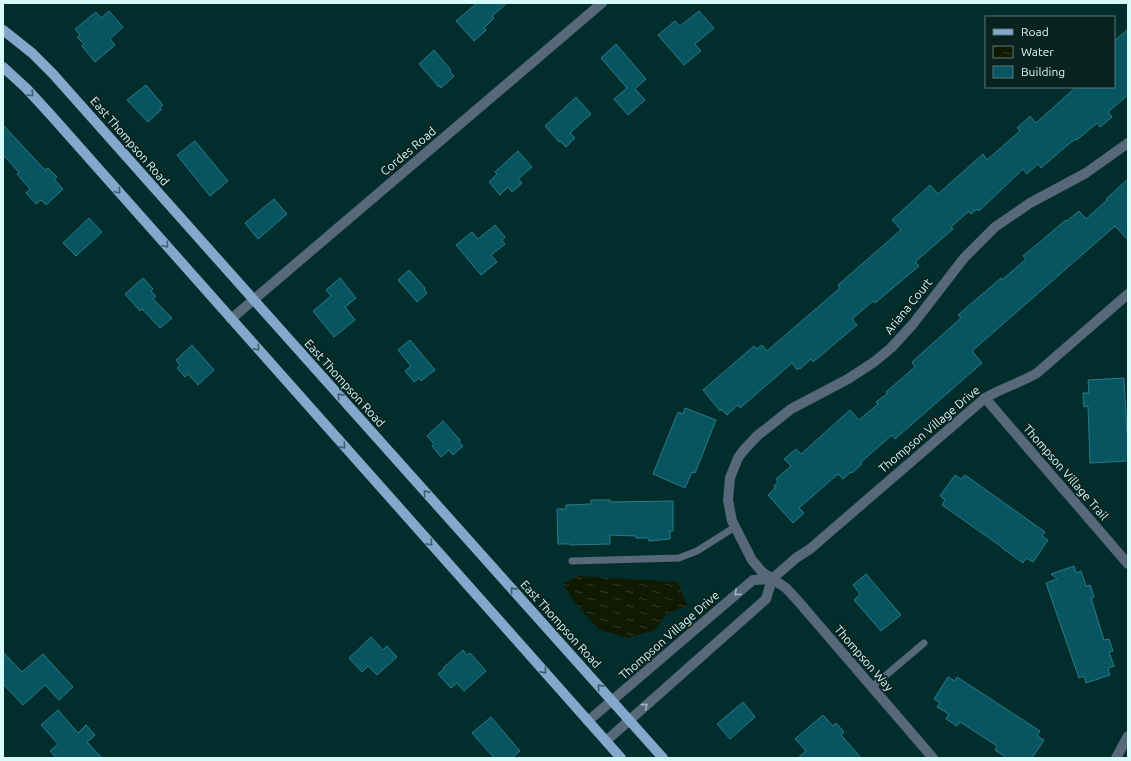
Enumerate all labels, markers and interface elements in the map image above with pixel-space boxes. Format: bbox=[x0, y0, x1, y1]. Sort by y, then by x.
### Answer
legend bbox=[985, 16, 1115, 88]
text: Road bbox=[1021, 25, 1049, 38]
text: Water bbox=[1021, 45, 1054, 58]
text: Building bbox=[1021, 65, 1065, 78]
one-way arrow bbox=[26, 89, 34, 97]
street label: East Thompson Road bbox=[88, 94, 172, 188]
street label: Cordes Road bbox=[378, 124, 438, 178]
one-way arrow bbox=[113, 186, 120, 194]
one-way arrow bbox=[161, 241, 168, 248]
street label: Ariana Court bbox=[882, 275, 935, 336]
street label: East Thompson Road bbox=[302, 337, 388, 429]
one-way arrow bbox=[252, 344, 259, 351]
street label: Thompson Village Drive bbox=[876, 383, 982, 475]
one-way arrow bbox=[337, 394, 344, 401]
street label: Thompson Village Trail bbox=[1021, 422, 1111, 522]
one-way arrow bbox=[339, 441, 346, 448]
one-way arrow bbox=[424, 491, 431, 498]
one-way arrow bbox=[425, 538, 432, 546]
street label: East Thompson Road bbox=[518, 578, 604, 670]
one-way arrow bbox=[510, 587, 518, 595]
street label: Thompson Village Drive bbox=[617, 588, 721, 682]
one-way arrow bbox=[735, 589, 742, 596]
street label: Thompson Way bbox=[832, 623, 896, 694]
one-way arrow bbox=[539, 667, 546, 674]
one-way arrow bbox=[597, 684, 604, 692]
one-way arrow bbox=[640, 703, 648, 710]

